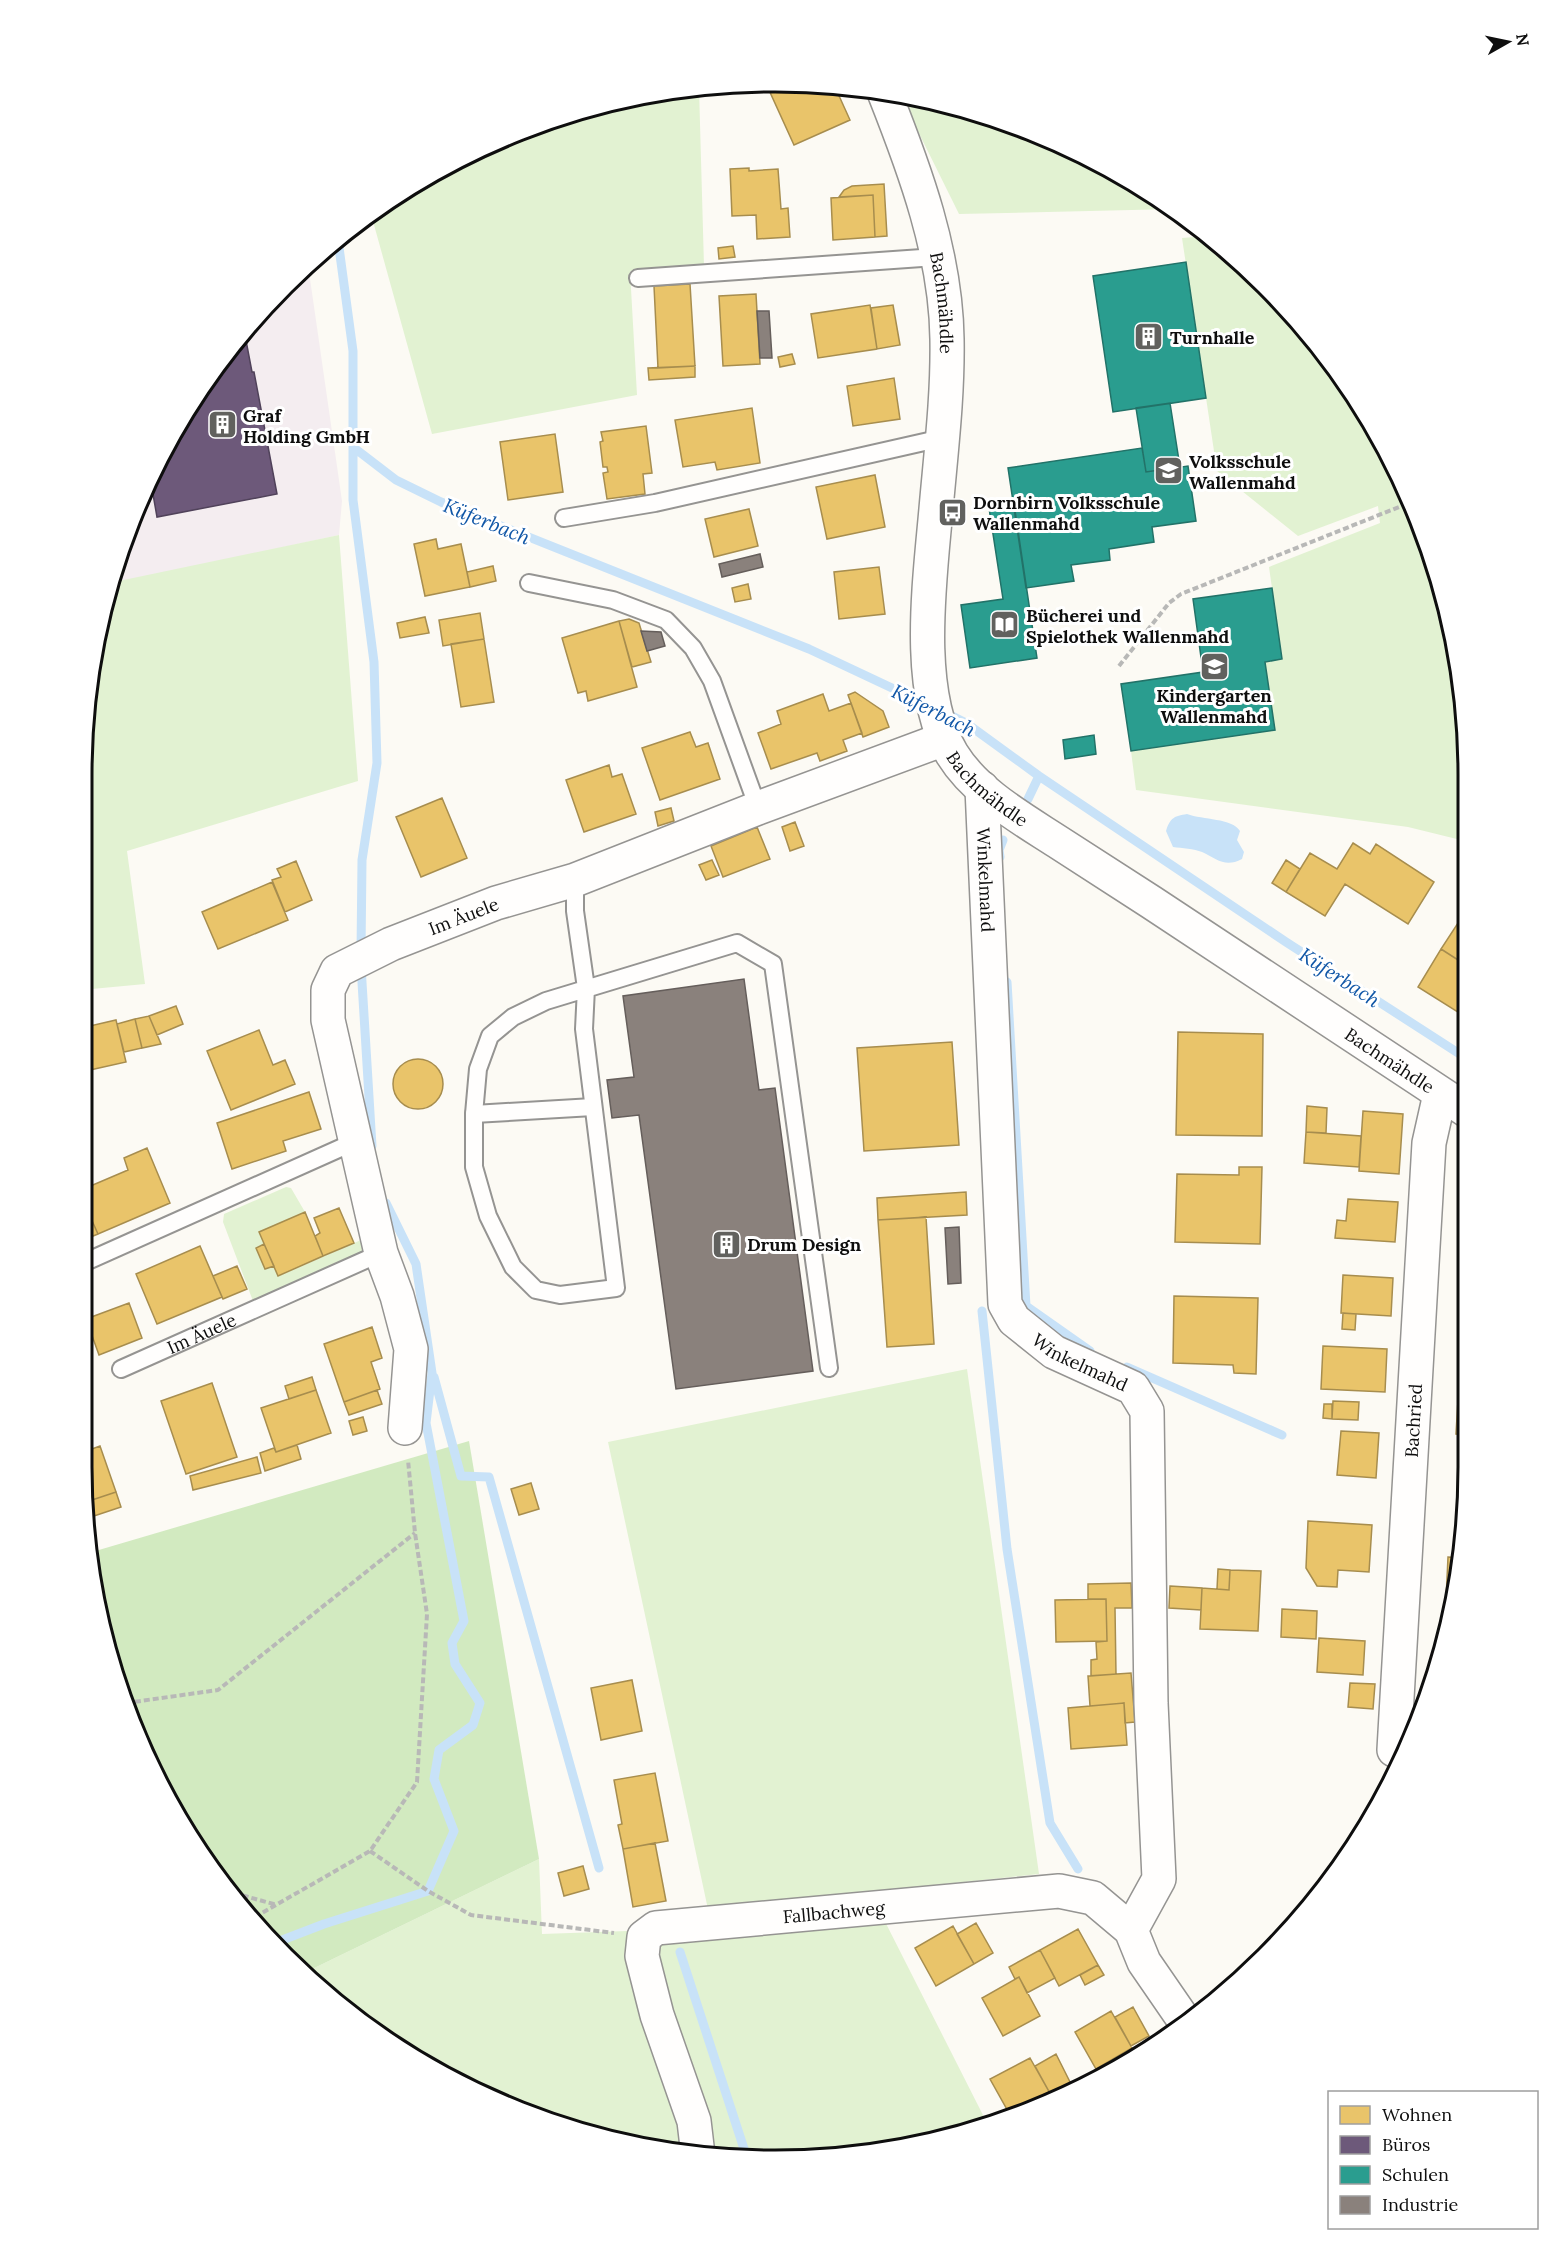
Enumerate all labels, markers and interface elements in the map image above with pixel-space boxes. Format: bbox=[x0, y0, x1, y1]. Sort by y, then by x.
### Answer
north arrow bbox=[1478, 12, 1538, 72]
text: N bbox=[1512, 32, 1534, 47]
street label: Bachmähdle bbox=[925, 250, 959, 354]
building icon: Turnhalle bbox=[1133, 321, 1165, 353]
place label: Turnhalle bbox=[1170, 326, 1255, 349]
place label: Graf Holding GmbH bbox=[243, 404, 370, 448]
building icon: Graf Holding GmbH bbox=[206, 409, 238, 441]
place label: Volksschule Wallenmahd bbox=[1189, 450, 1296, 494]
school or university icon: Volksschule Wallenmahd bbox=[1152, 455, 1184, 487]
place label: Dornbirn Volksschule Wallenmahd bbox=[973, 491, 1160, 535]
water label: Küferbach bbox=[440, 492, 535, 550]
bus stop icon: Dornbirn Volksschule Wallenmahd bbox=[936, 496, 968, 528]
place label: Bücherei und Spielothek Wallenmahd bbox=[1026, 604, 1230, 648]
library icon: Bücherei und Spielothek Wallenmahd bbox=[989, 609, 1021, 641]
school or university icon: Kindergarten Wallenmahd bbox=[1198, 650, 1230, 682]
water label: Küferbach bbox=[888, 678, 981, 742]
place label: Kindergarten Wallenmahd bbox=[1156, 684, 1272, 728]
street label: Bachmähdle bbox=[942, 747, 1033, 831]
street label: Winkelmahd bbox=[972, 827, 1000, 933]
street label: Im Äuele bbox=[425, 892, 502, 940]
water label: Küferbach bbox=[1295, 942, 1386, 1013]
street label: Bachmähdle bbox=[1341, 1022, 1439, 1098]
building icon: Drum Design bbox=[710, 1228, 742, 1260]
place label: Drum Design bbox=[747, 1233, 862, 1256]
street label: Im Äuele bbox=[163, 1308, 240, 1359]
street label: Winkelmahd bbox=[1028, 1328, 1132, 1396]
street label: Bachried bbox=[1399, 1383, 1427, 1458]
street label: Fallbachweg bbox=[782, 1895, 887, 1928]
legend bbox=[1328, 2091, 1538, 2229]
text: Wohnen bbox=[1382, 2103, 1452, 2126]
text: Büros bbox=[1382, 2133, 1430, 2156]
text: Schulen bbox=[1382, 2163, 1449, 2186]
text: Industrie bbox=[1382, 2193, 1458, 2216]

